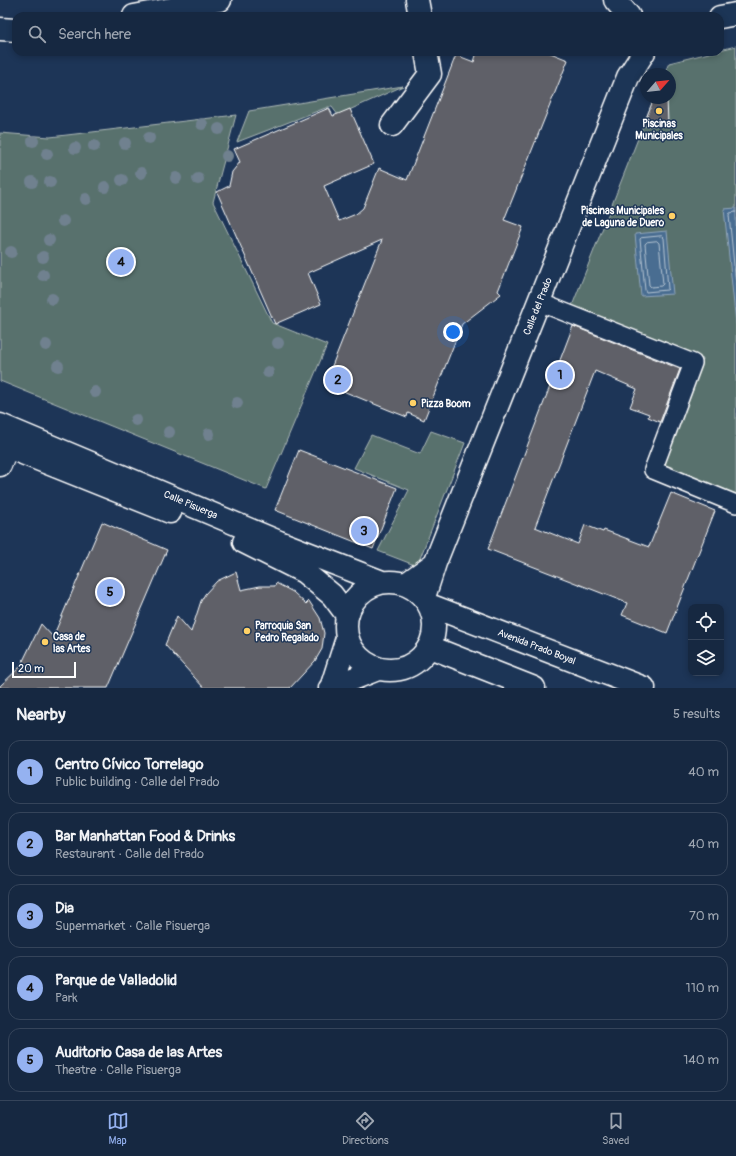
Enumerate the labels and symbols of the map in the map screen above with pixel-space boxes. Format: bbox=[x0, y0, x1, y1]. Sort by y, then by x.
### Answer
north arrow bbox=[640, 68, 676, 104]
marker: Piscinas Municipales bbox=[654, 106, 664, 116]
place label: Piscinas Municipales bbox=[635, 118, 683, 142]
place label: Piscinas Municipales de Laguna de Duero bbox=[581, 205, 665, 229]
marker: Piscinas Municipales de Laguna de Duero bbox=[667, 211, 677, 221]
pin: 4 bbox=[108, 247, 134, 277]
street label: Calle del Prado bbox=[521, 275, 555, 337]
your location bbox=[443, 322, 463, 342]
pin: 1 bbox=[547, 360, 573, 390]
pin: 2 bbox=[325, 365, 351, 395]
marker: Pizza Boom bbox=[408, 398, 418, 408]
place label: Pizza Boom bbox=[421, 398, 471, 410]
street label: Calle Pisuerga bbox=[162, 488, 220, 522]
pin: 3 bbox=[351, 516, 377, 546]
pin: 5 bbox=[97, 577, 123, 607]
place label: Parroquia San Pedro Regalado bbox=[255, 620, 319, 644]
marker: Parroquia San Pedro Regalado bbox=[242, 626, 252, 636]
street label: Avenida Prado Boyal bbox=[496, 627, 577, 667]
place label: Casa de las Artes bbox=[53, 631, 91, 655]
marker: Casa de las Artes bbox=[40, 637, 50, 647]
scale bar bbox=[12, 660, 76, 679]

